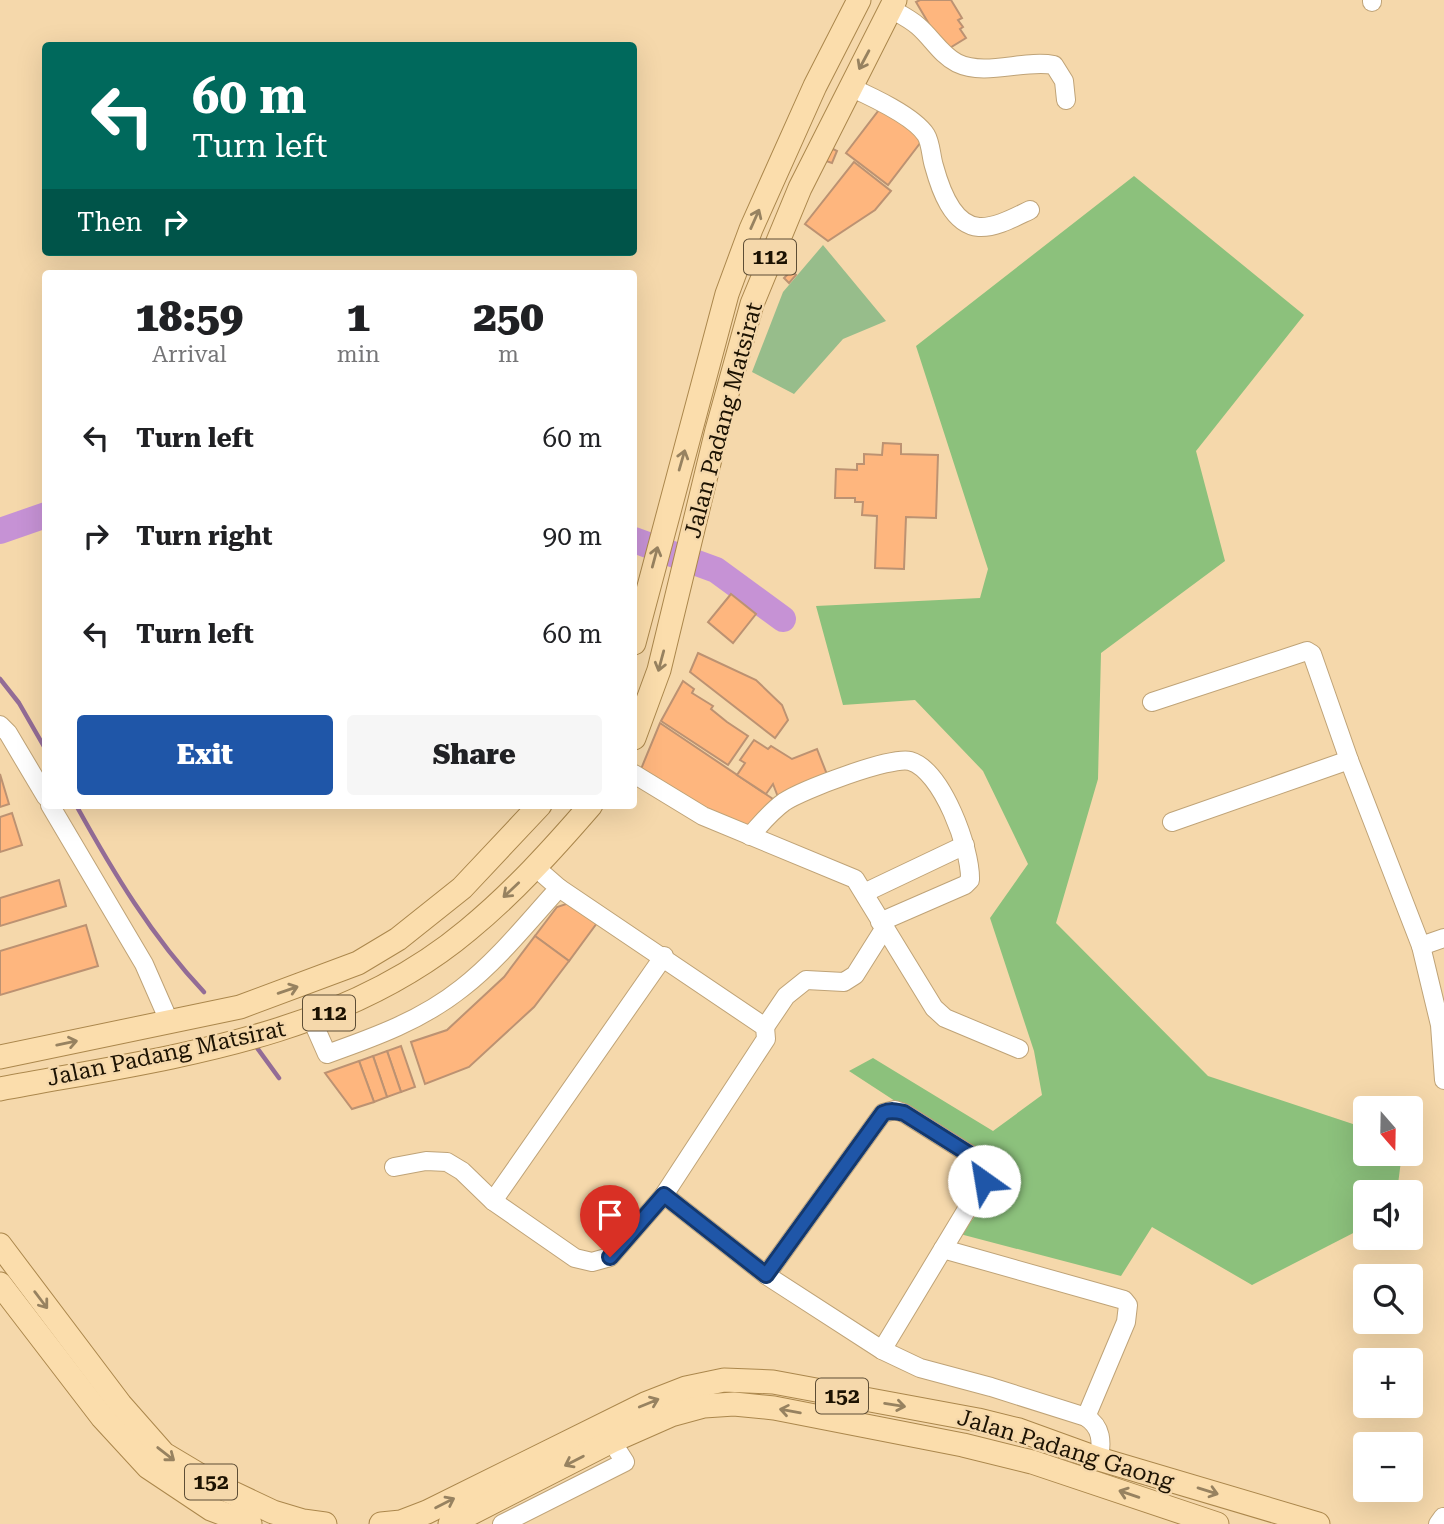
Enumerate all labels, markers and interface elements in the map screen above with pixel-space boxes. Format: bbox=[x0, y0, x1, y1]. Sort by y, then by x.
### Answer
one-way arrow bbox=[856, 50, 870, 70]
text: 60 m bbox=[192, 68, 307, 125]
icon: left bbox=[77, 70, 168, 161]
text: Turn left bbox=[192, 127, 327, 165]
icon: right bbox=[156, 203, 194, 241]
text: Then bbox=[77, 207, 142, 237]
one-way arrow bbox=[749, 209, 762, 230]
road number: 112 bbox=[744, 240, 796, 274]
text: 18:59 bbox=[135, 292, 243, 341]
text: 1 bbox=[346, 292, 370, 341]
text: 250 bbox=[473, 292, 544, 341]
street label: Jalan Padang Matsirat bbox=[679, 299, 768, 541]
text: Arrival bbox=[152, 341, 227, 368]
text: min bbox=[337, 341, 380, 368]
text: m bbox=[498, 341, 519, 368]
icon: left bbox=[77, 419, 115, 457]
text: Turn left bbox=[136, 423, 254, 453]
text: 60 m bbox=[543, 423, 602, 453]
one-way arrow bbox=[677, 449, 690, 471]
icon: right bbox=[77, 517, 115, 555]
text: Turn right bbox=[136, 521, 272, 551]
text: 90 m bbox=[543, 521, 602, 551]
one-way arrow bbox=[649, 546, 662, 568]
icon: left bbox=[77, 615, 115, 653]
text: Turn left bbox=[136, 619, 254, 649]
text: 60 m bbox=[543, 619, 602, 649]
one-way arrow bbox=[654, 649, 667, 671]
button: Exit bbox=[77, 715, 333, 795]
button: Share bbox=[347, 715, 602, 795]
one-way arrow bbox=[503, 882, 520, 899]
one-way arrow bbox=[276, 983, 298, 995]
road number: 112 bbox=[303, 996, 355, 1030]
street label: Jalan Padang Matsirat bbox=[44, 1015, 288, 1092]
one-way arrow bbox=[55, 1035, 78, 1049]
north arrow bbox=[1353, 1096, 1423, 1166]
map controls bbox=[1353, 1096, 1423, 1502]
position arrow bbox=[947, 1144, 1021, 1218]
button: sound bbox=[1353, 1180, 1423, 1250]
pin bbox=[580, 1185, 640, 1257]
icon: arrive bbox=[591, 1196, 629, 1234]
button: search bbox=[1353, 1264, 1423, 1334]
one-way arrow bbox=[33, 1290, 48, 1309]
button: + bbox=[1353, 1348, 1423, 1418]
road number: 152 bbox=[816, 1378, 868, 1414]
one-way arrow bbox=[637, 1395, 659, 1408]
one-way arrow bbox=[883, 1399, 906, 1412]
one-way arrow bbox=[779, 1403, 802, 1417]
street label: Jalan Padang Gaong bbox=[954, 1404, 1177, 1495]
button: − bbox=[1353, 1432, 1423, 1502]
one-way arrow bbox=[156, 1446, 175, 1461]
one-way arrow bbox=[564, 1454, 585, 1468]
road number: 152 bbox=[185, 1464, 237, 1500]
one-way arrow bbox=[1197, 1486, 1219, 1499]
one-way arrow bbox=[1118, 1487, 1140, 1499]
one-way arrow bbox=[434, 1496, 455, 1510]

